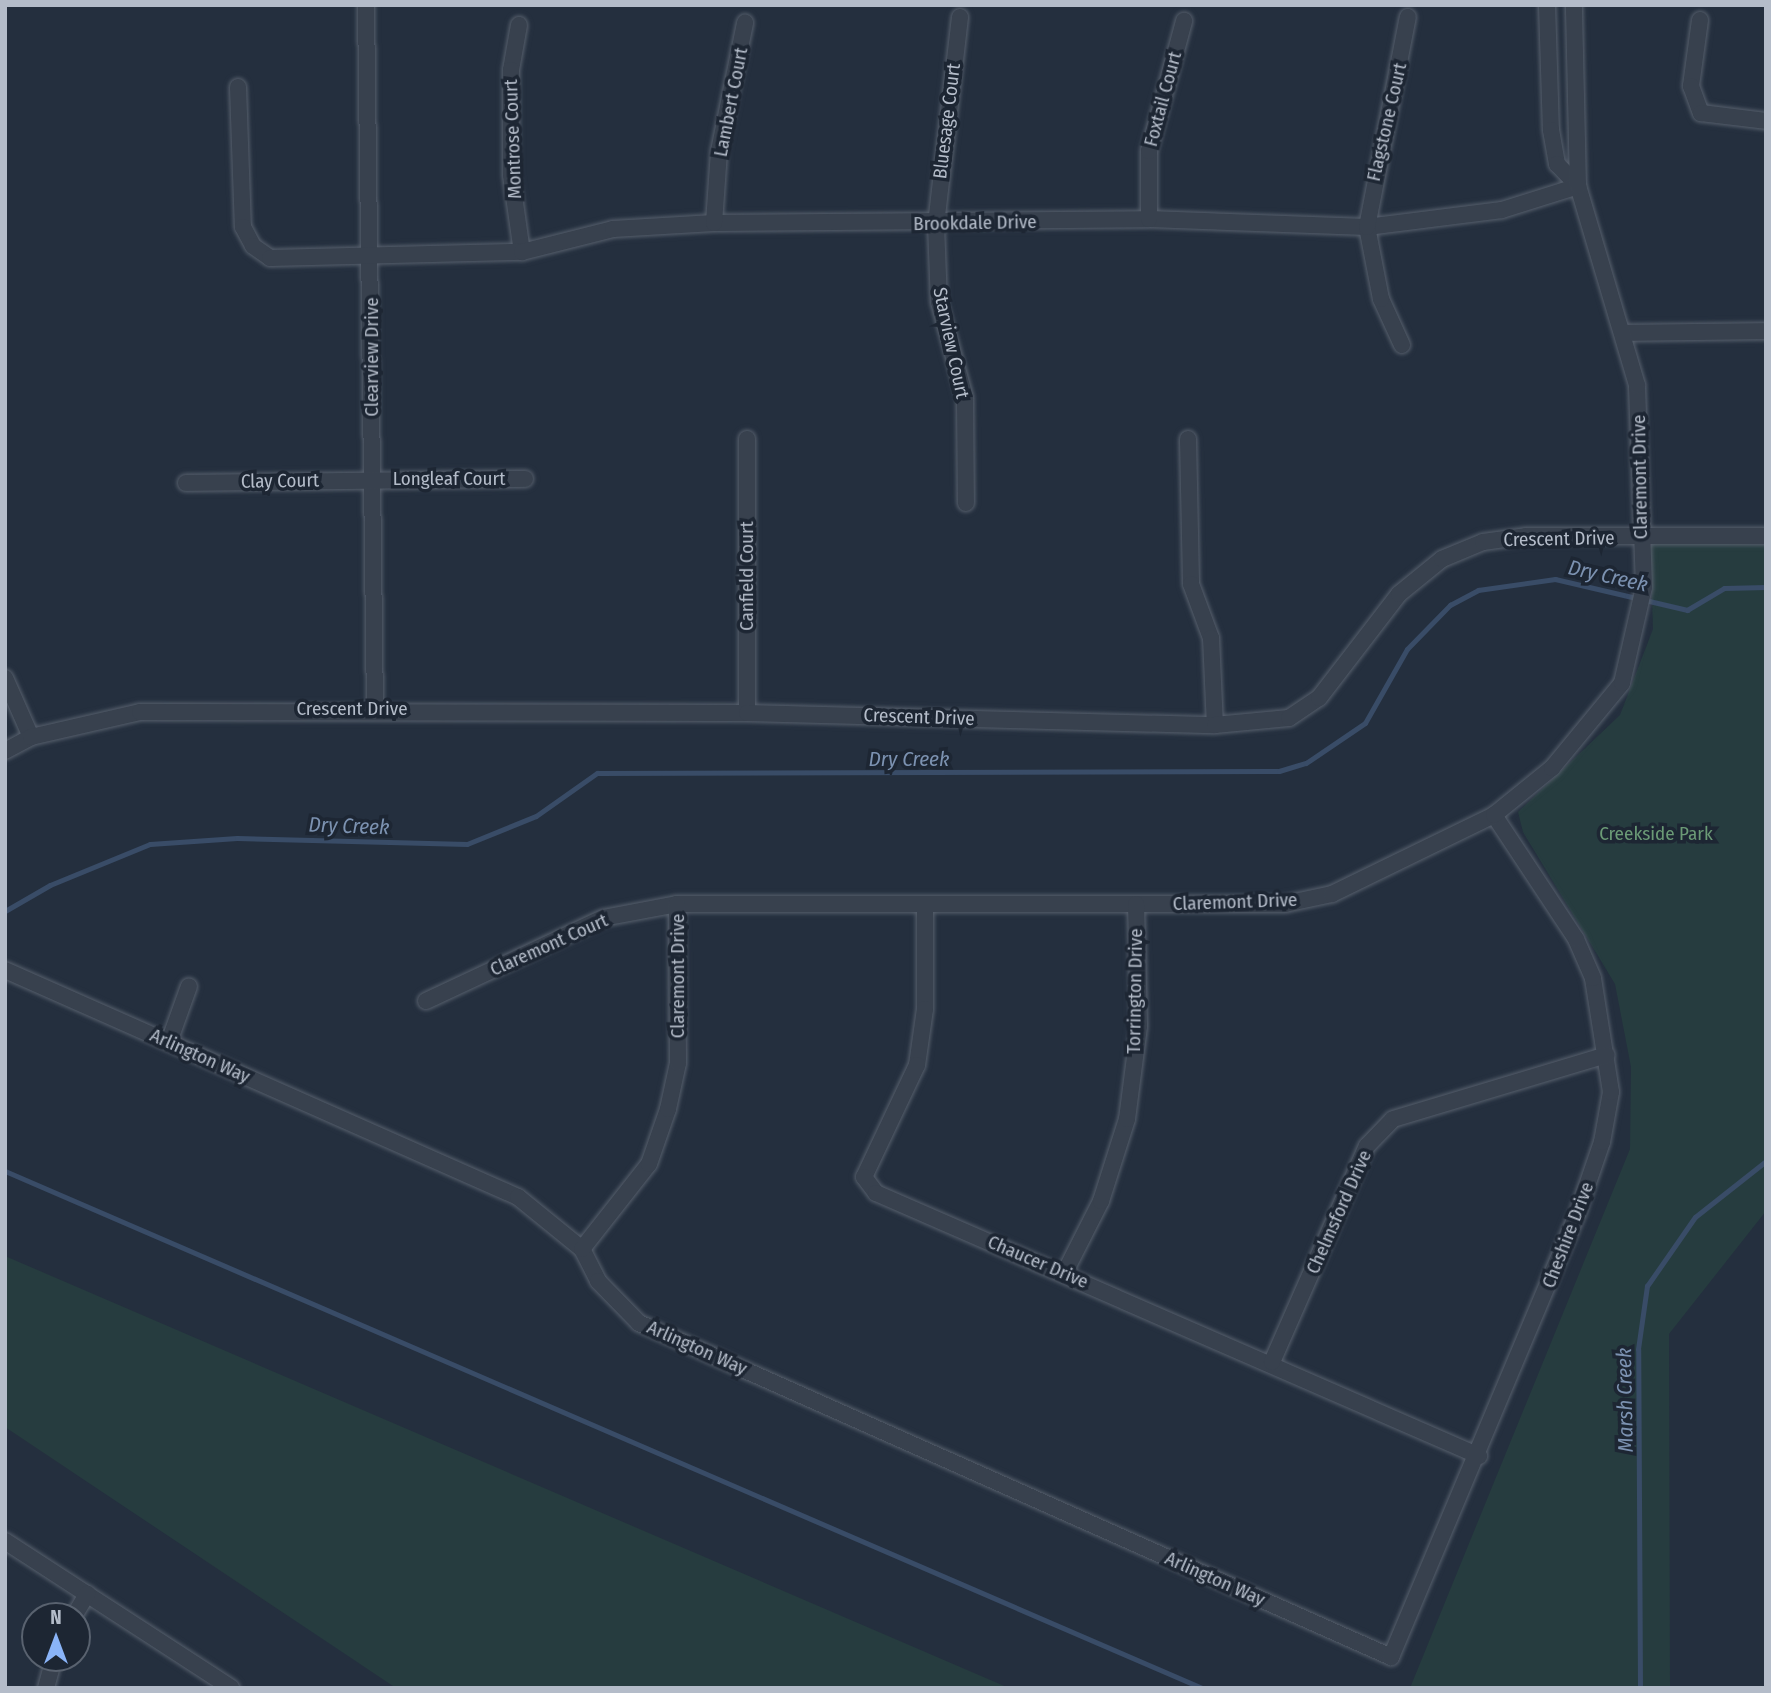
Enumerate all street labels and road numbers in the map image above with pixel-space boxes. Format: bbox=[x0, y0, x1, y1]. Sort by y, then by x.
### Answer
street label: Lambert Court bbox=[709, 45, 753, 159]
street label: Foxtail Court bbox=[1139, 49, 1187, 149]
street label: Flagstone Court bbox=[1362, 61, 1412, 183]
street label: Bluesage Court bbox=[929, 62, 965, 180]
street label: Montrose Court bbox=[500, 79, 526, 199]
street label: Brookdale Drive bbox=[913, 211, 1037, 235]
street label: Starview Court bbox=[928, 285, 974, 401]
street label: Clearview Drive bbox=[361, 297, 383, 417]
street label: Claremont Drive bbox=[1628, 414, 1652, 540]
street label: Longleaf Court bbox=[393, 468, 505, 490]
street label: Clay Court bbox=[241, 469, 319, 493]
street label: Canfield Court bbox=[736, 521, 758, 631]
street label: Crescent Drive bbox=[1503, 527, 1615, 551]
street label: Crescent Drive bbox=[296, 698, 408, 720]
street label: Crescent Drive bbox=[863, 704, 975, 730]
street label: Claremont Drive bbox=[1172, 888, 1298, 916]
street label: Claremont Court bbox=[487, 909, 611, 981]
street label: Claremont Drive bbox=[667, 914, 689, 1038]
street label: Torrington Drive bbox=[1123, 928, 1147, 1054]
street label: Arlington Way bbox=[147, 1024, 253, 1088]
street label: Chelmsford Drive bbox=[1301, 1147, 1377, 1277]
street label: Cheshire Drive bbox=[1537, 1179, 1599, 1291]
street label: Chaucer Drive bbox=[984, 1231, 1092, 1293]
street label: Arlington Way bbox=[644, 1316, 750, 1380]
street label: Arlington Way bbox=[1162, 1547, 1268, 1611]

